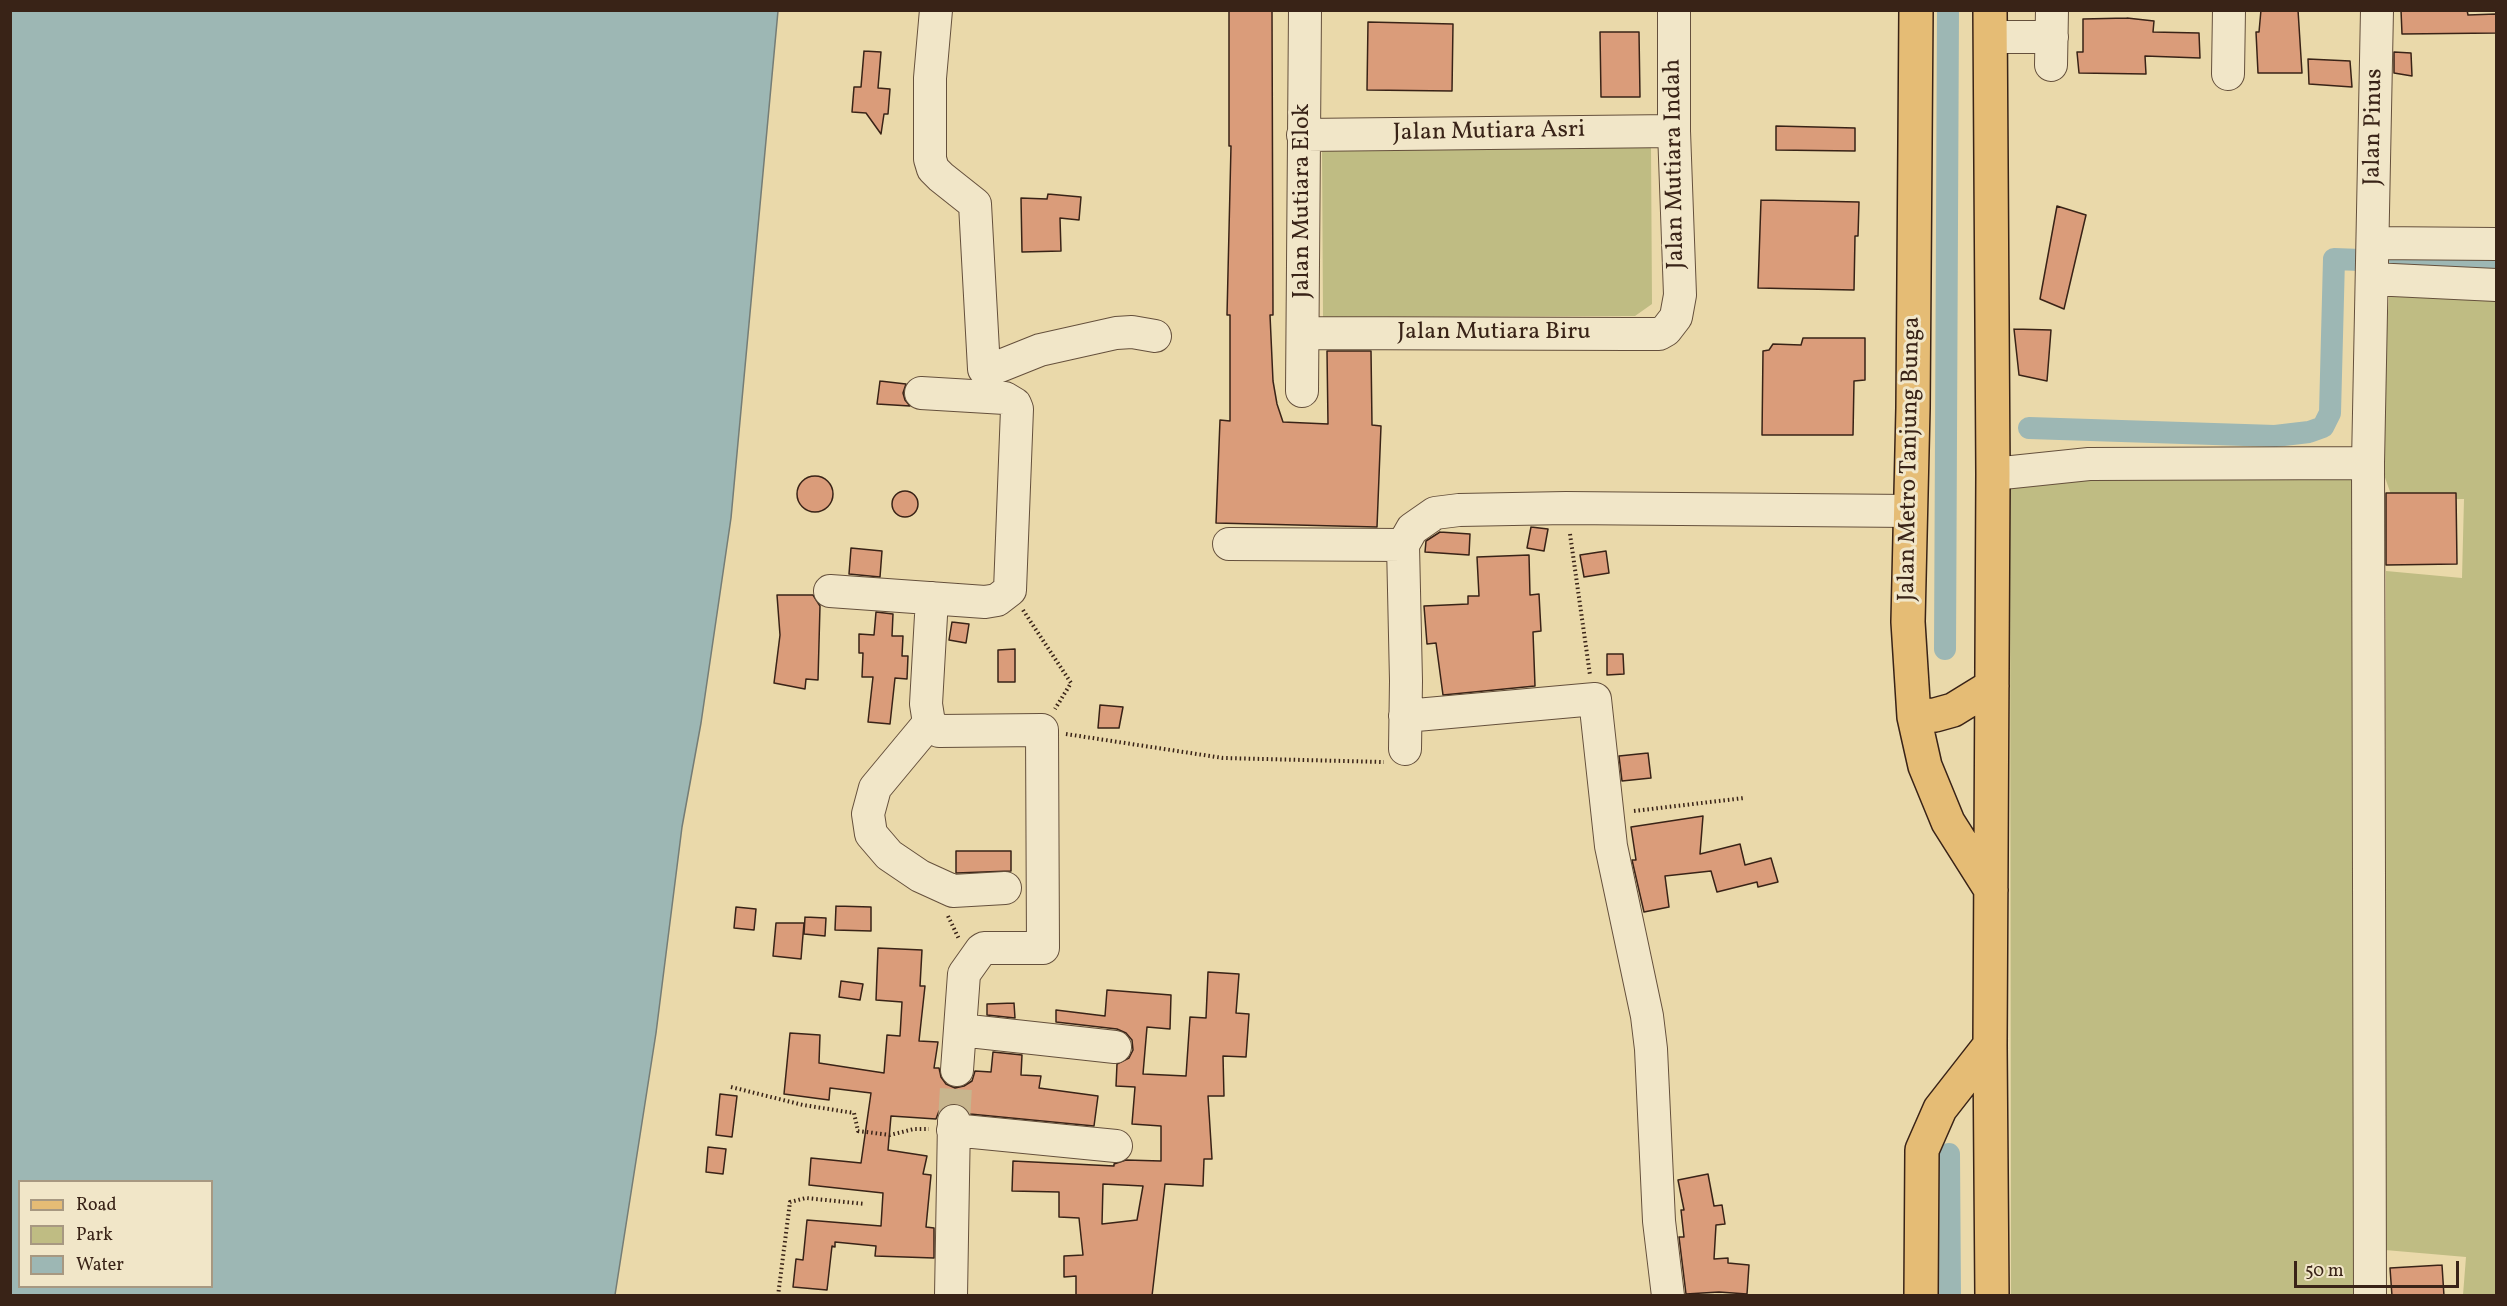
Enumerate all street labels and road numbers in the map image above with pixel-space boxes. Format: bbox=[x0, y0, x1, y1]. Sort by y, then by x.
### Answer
street label: Jalan Mutiara Indah bbox=[1660, 59, 1692, 269]
street label: Jalan Pinus bbox=[2360, 68, 2390, 186]
street label: Jalan Mutiara Elok bbox=[1290, 103, 1318, 299]
street label: Jalan Mutiara Asri bbox=[1393, 117, 1585, 149]
street label: Jalan Metro Tanjung Bunga bbox=[1894, 316, 1928, 602]
street label: Jalan Mutiara Biru bbox=[1397, 320, 1591, 348]

